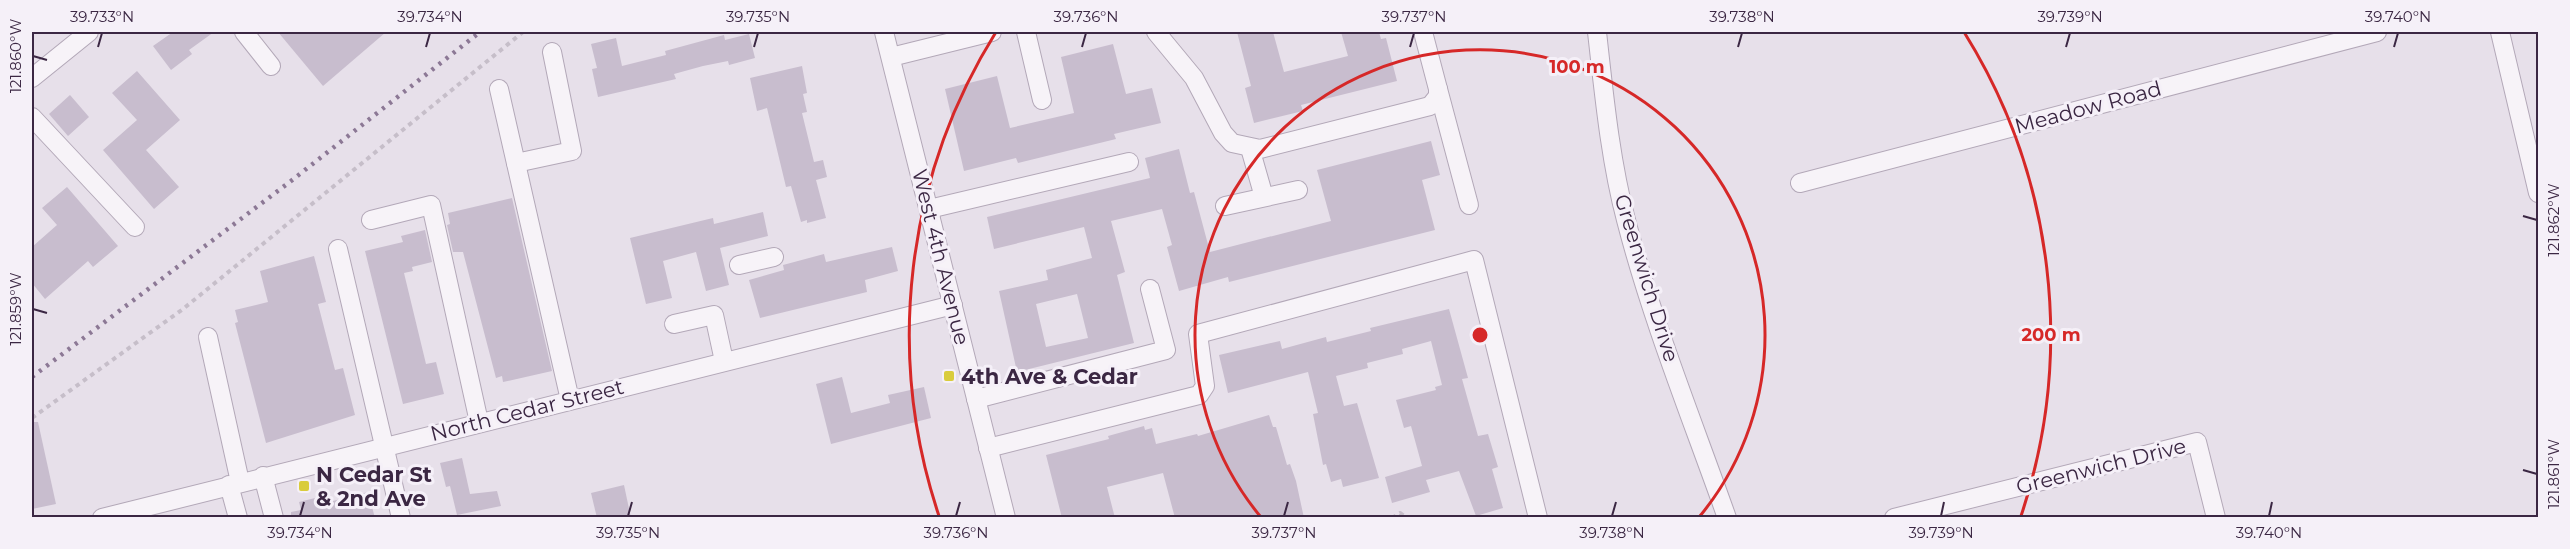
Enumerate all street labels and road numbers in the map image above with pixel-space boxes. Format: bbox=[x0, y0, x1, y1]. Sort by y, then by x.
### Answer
street label: Meadow Road bbox=[2012, 75, 2164, 139]
street label: West 4th Avenue bbox=[907, 166, 975, 348]
street label: Greenwich Drive bbox=[1610, 191, 1684, 365]
street label: North Cedar Street bbox=[428, 374, 626, 446]
street label: Greenwich Drive bbox=[2013, 433, 2189, 499]

